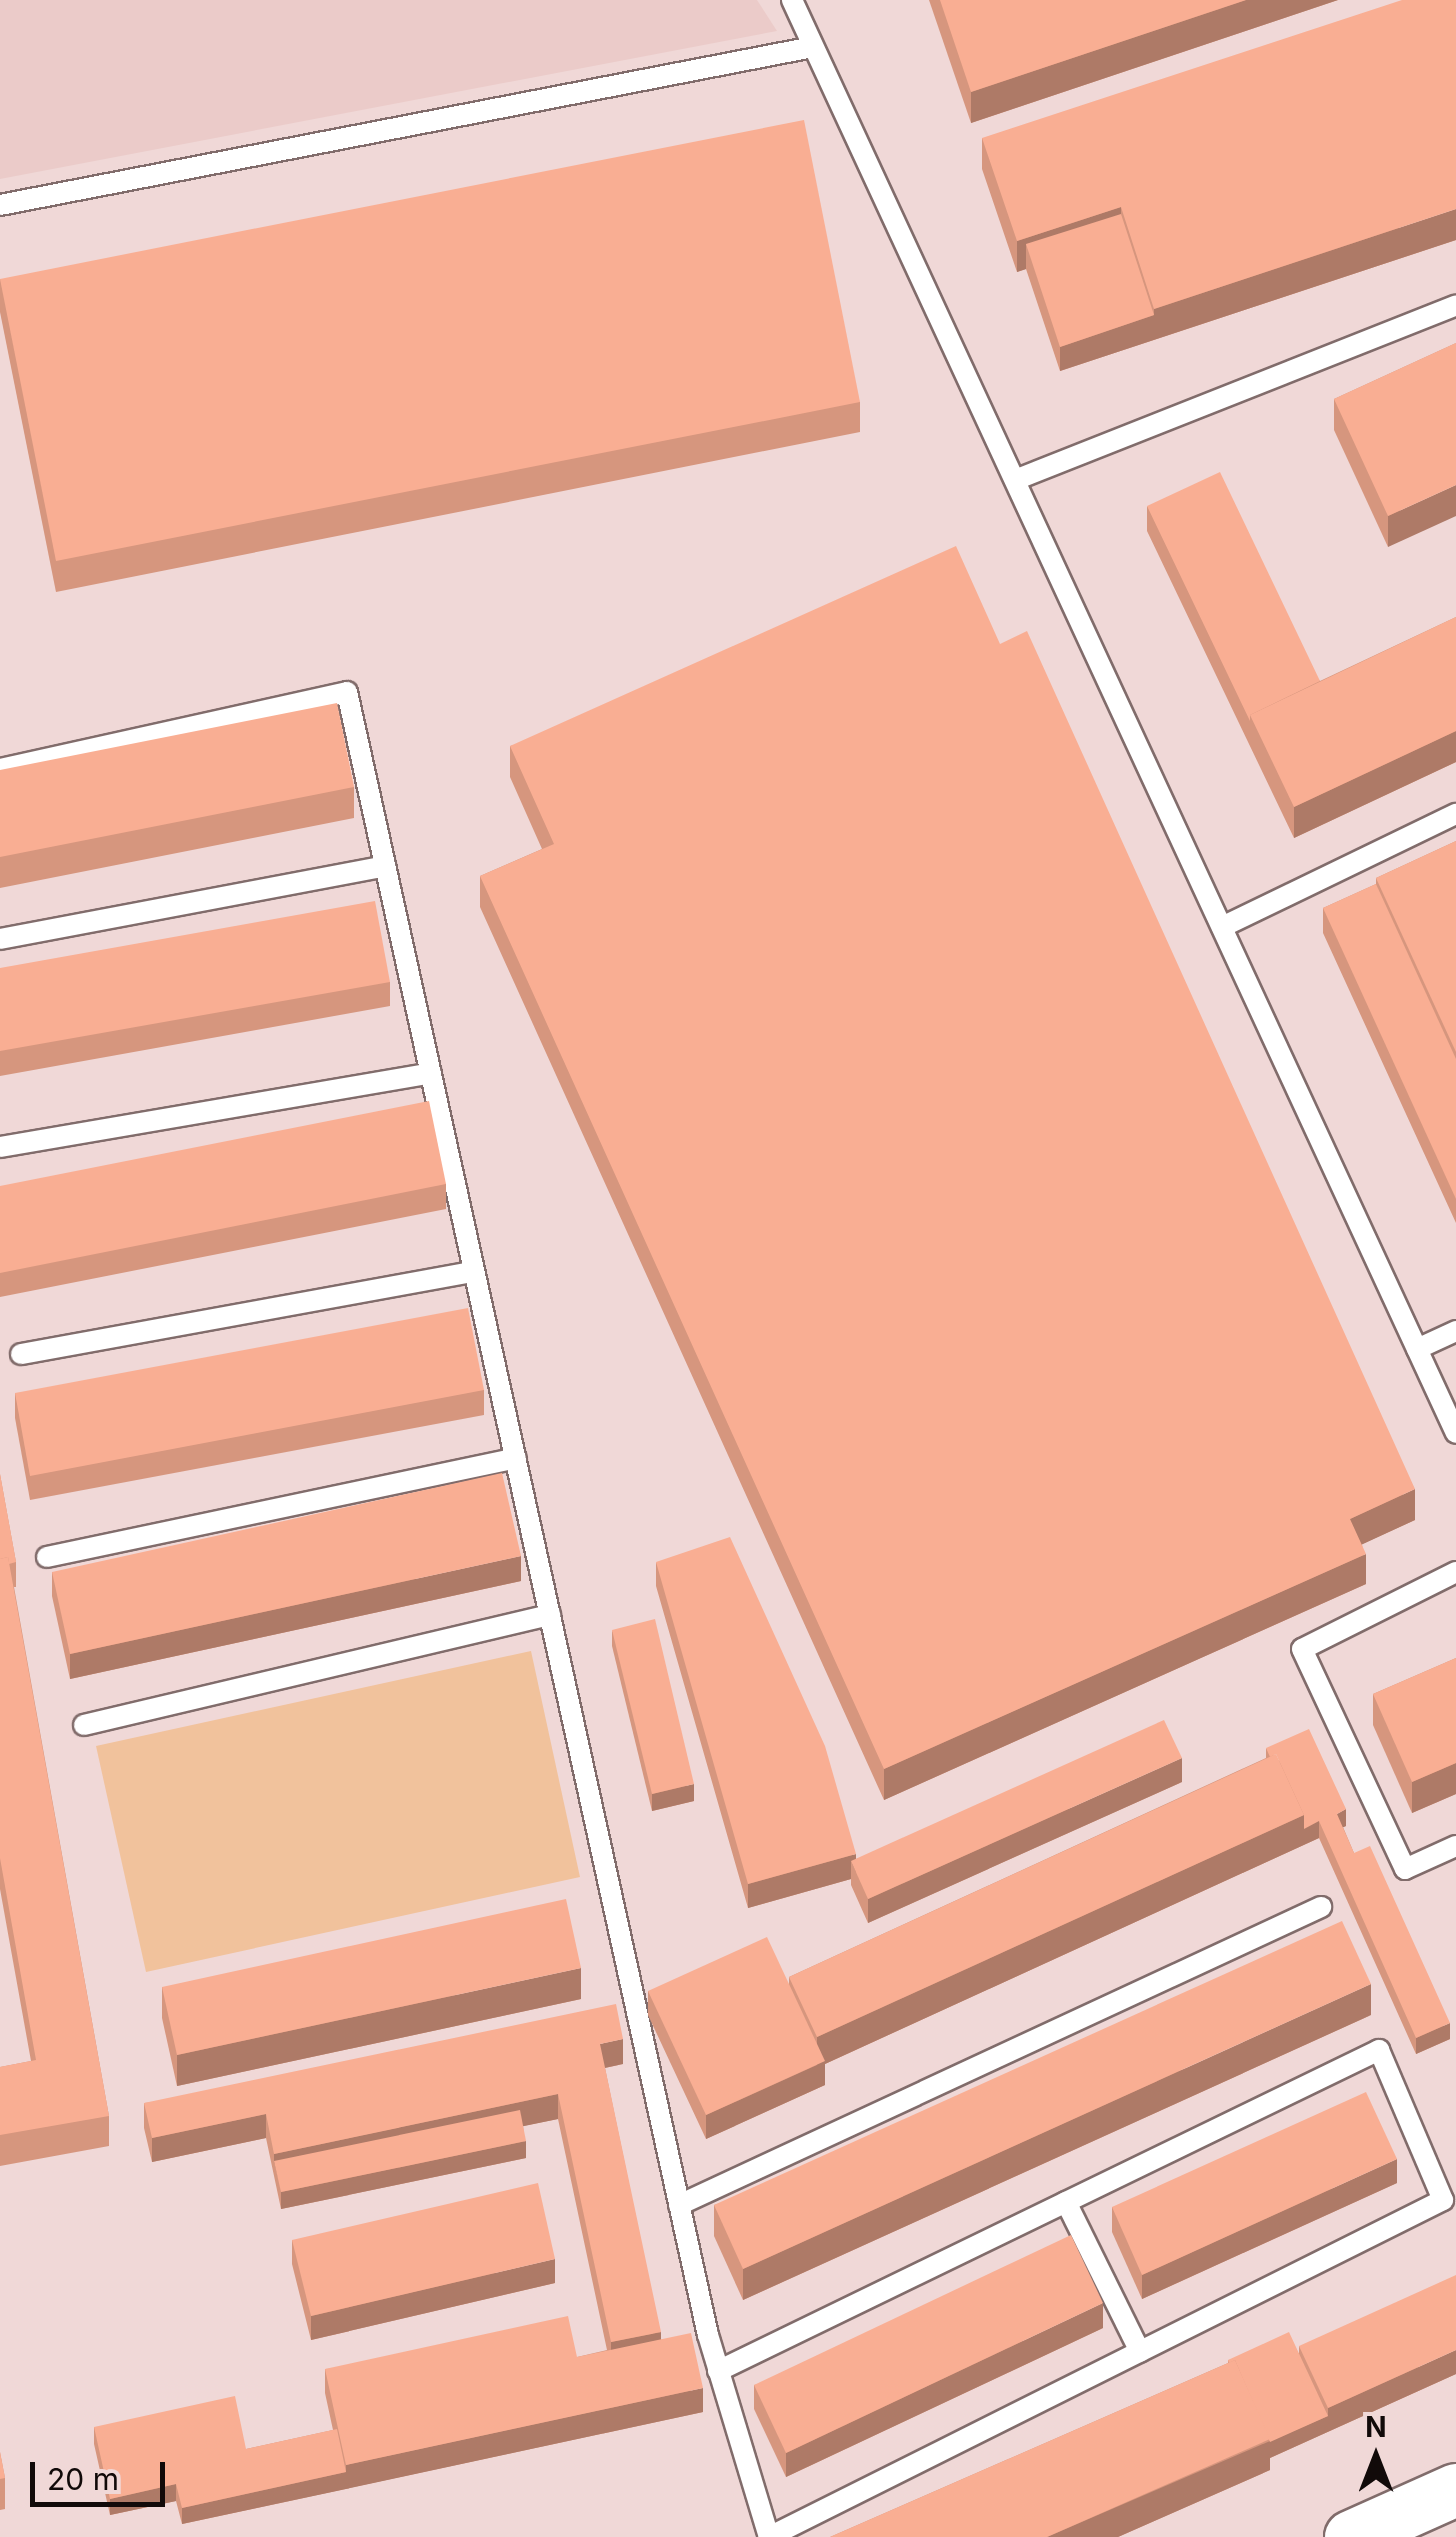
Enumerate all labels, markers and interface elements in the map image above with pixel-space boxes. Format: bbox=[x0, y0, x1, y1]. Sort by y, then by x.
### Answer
north arrow bbox=[1326, 2407, 1426, 2507]
text: N bbox=[1365, 2410, 1387, 2444]
scale bar bbox=[35, 2442, 170, 2504]
text: 20 m bbox=[47, 2461, 119, 2497]

